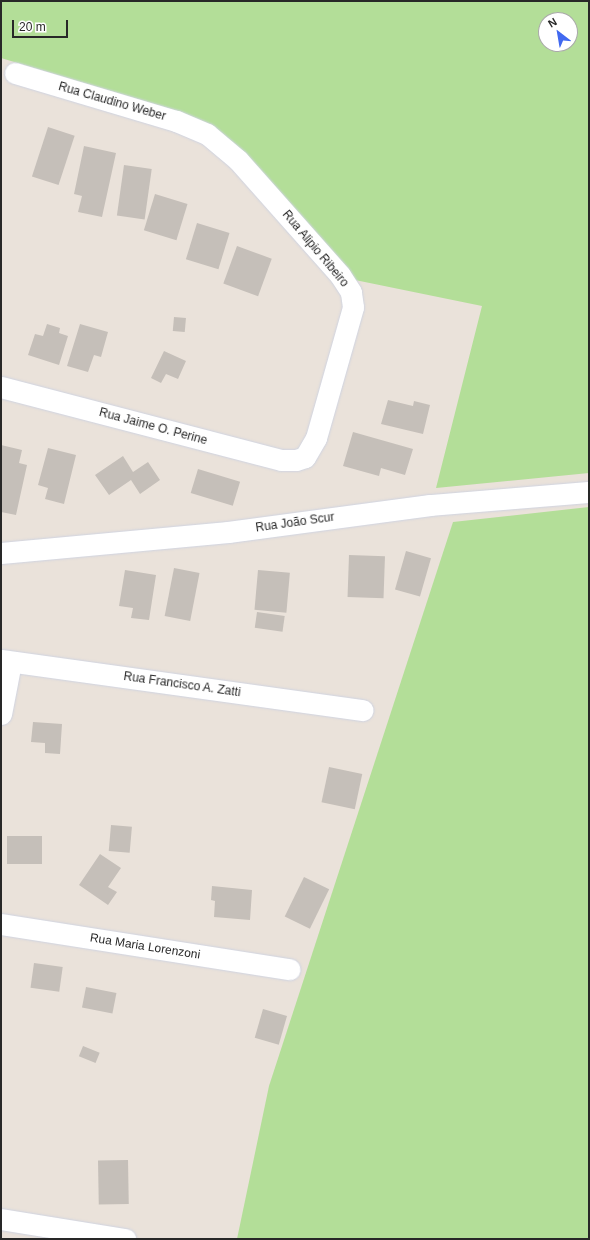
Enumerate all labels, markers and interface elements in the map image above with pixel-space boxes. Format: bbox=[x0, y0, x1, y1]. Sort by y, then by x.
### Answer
scale bar bbox=[14, 12, 70, 38]
north arrow bbox=[538, 12, 578, 52]
text: N bbox=[546, 15, 559, 30]
text: 20 m bbox=[19, 20, 46, 34]
street label: Rua Claudino Weber bbox=[57, 80, 167, 124]
street label: Rua Alipio Ribeiro bbox=[279, 208, 351, 290]
street label: Rua Jaime O. Perine bbox=[97, 406, 209, 448]
street label: Rua João Scur bbox=[255, 510, 335, 536]
street label: Rua Francisco A. Zatti bbox=[122, 670, 242, 700]
street label: Rua Maria Lorenzoni bbox=[89, 931, 201, 963]

